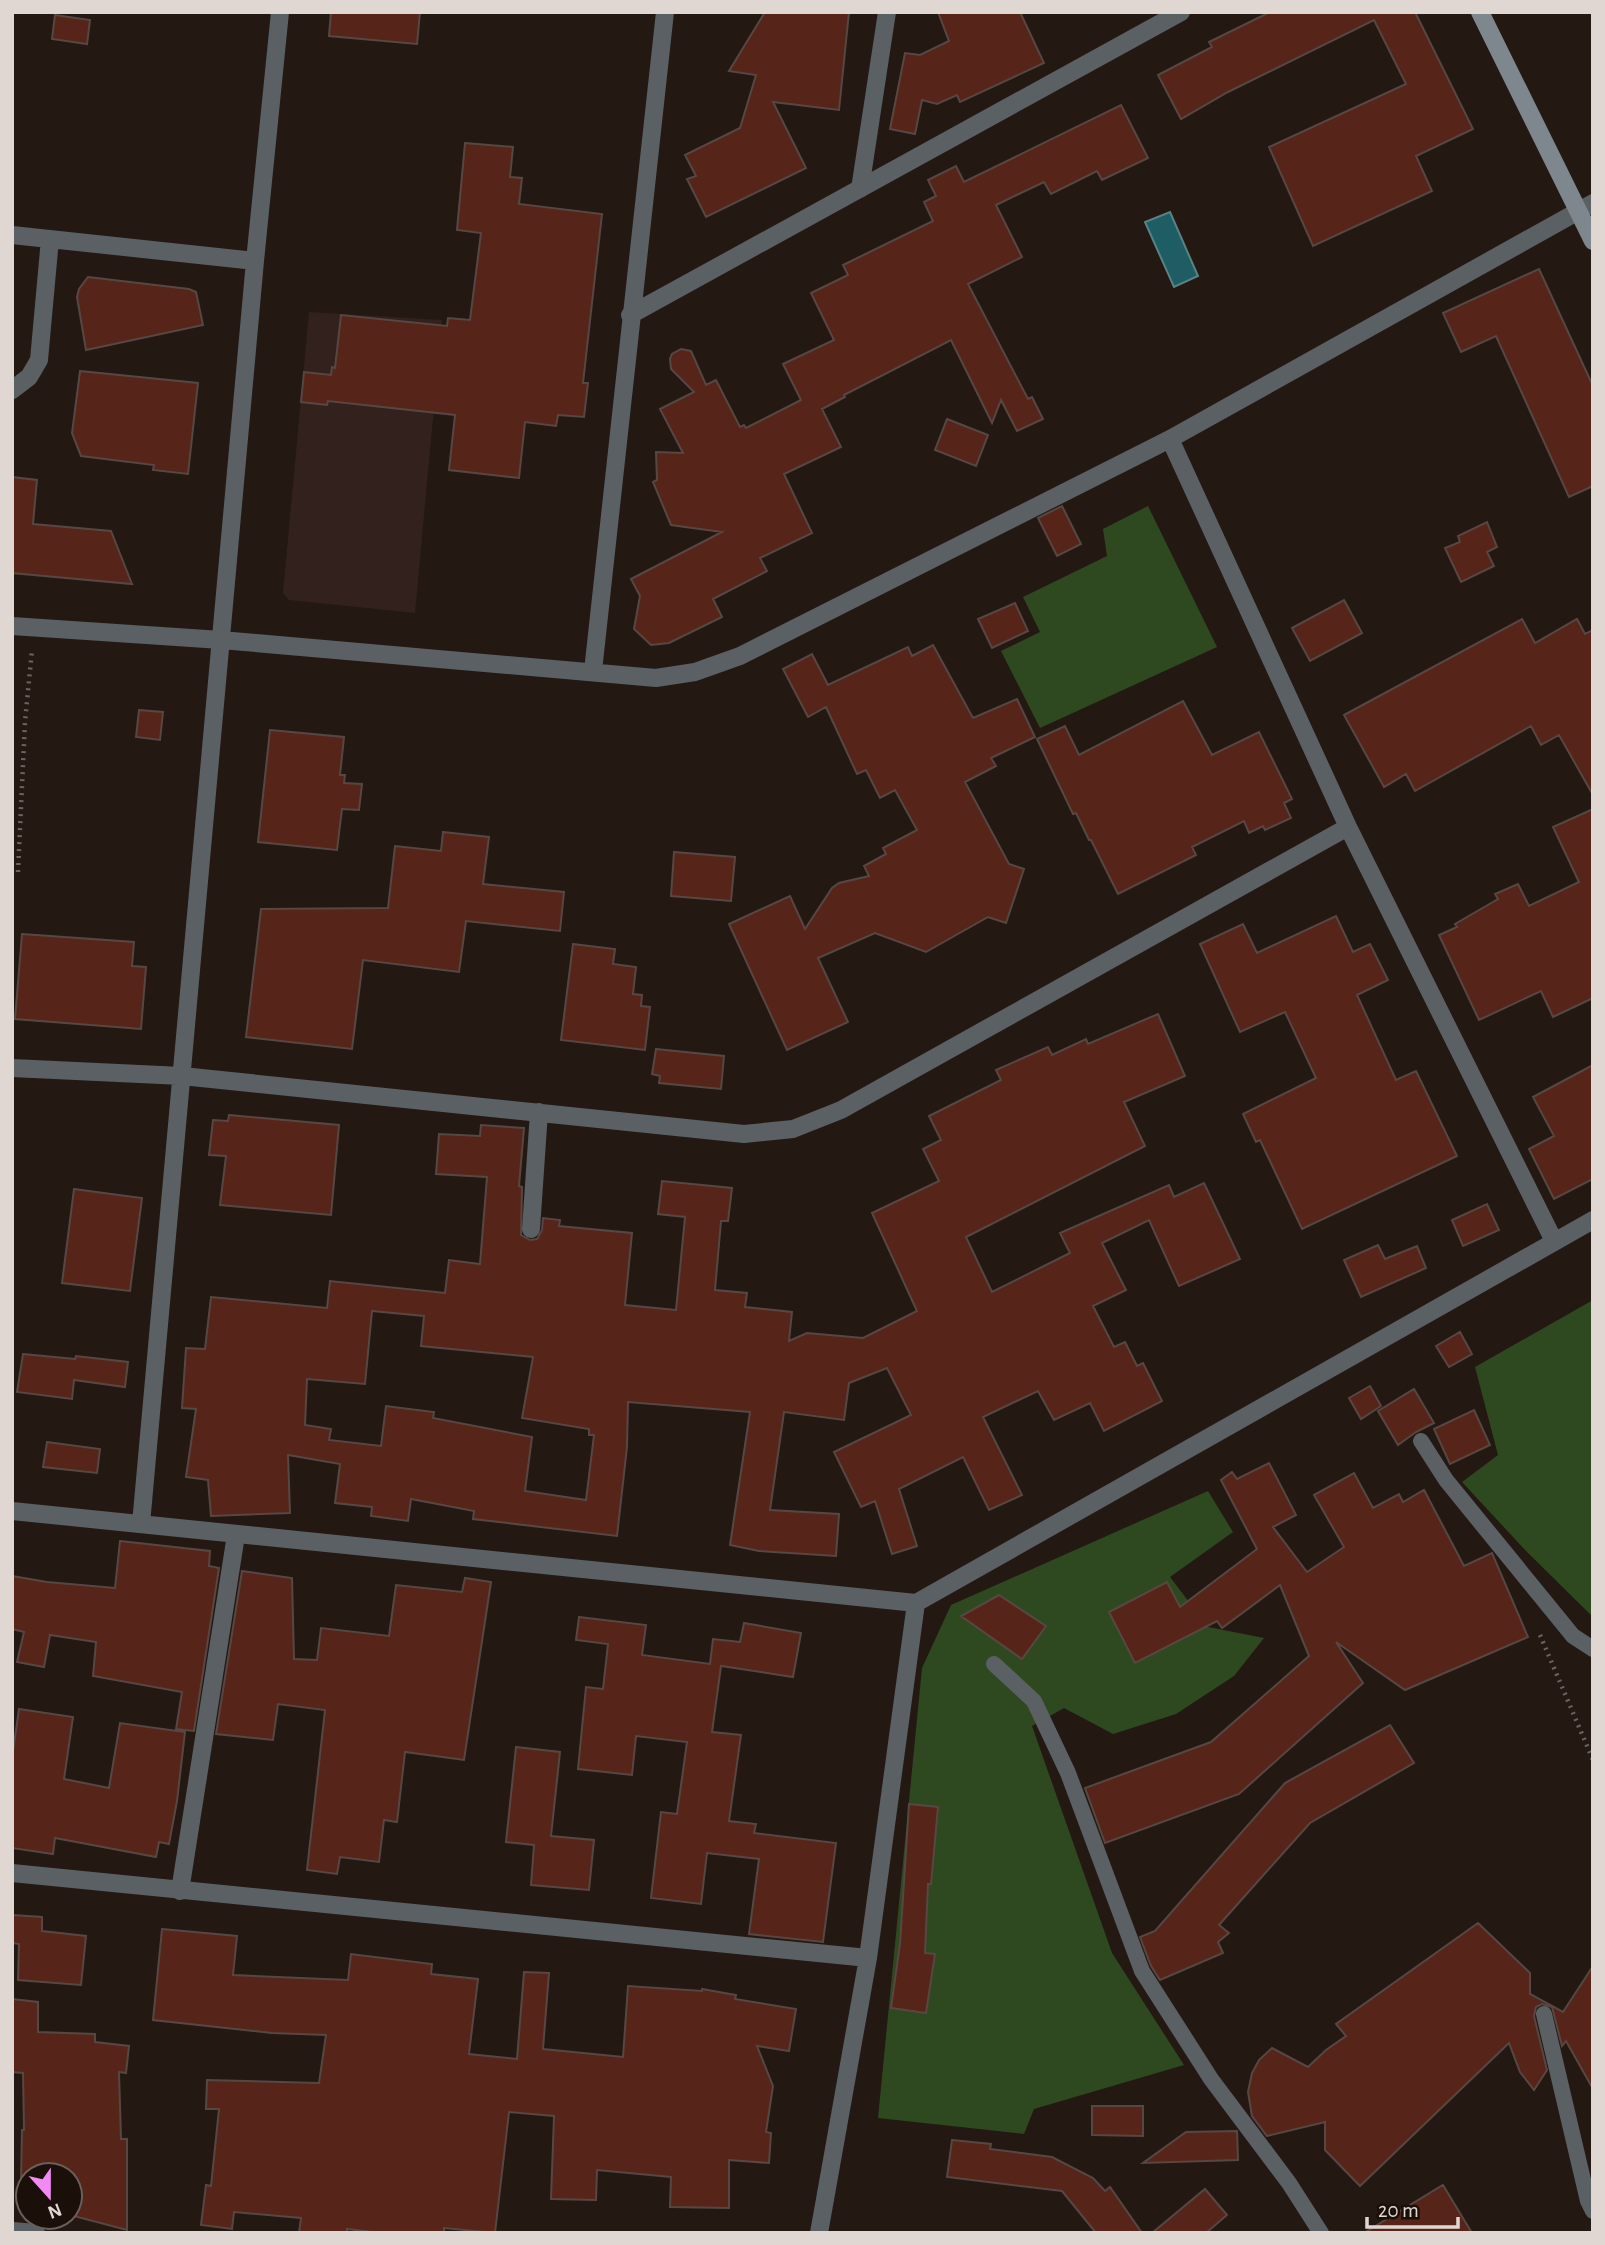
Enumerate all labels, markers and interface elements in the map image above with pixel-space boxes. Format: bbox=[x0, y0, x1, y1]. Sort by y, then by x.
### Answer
north arrow bbox=[14, 2161, 84, 2231]
scale bar bbox=[1367, 2186, 1458, 2230]
text: N bbox=[45, 2199, 64, 2222]
text: 20 m bbox=[1378, 2200, 1419, 2221]

